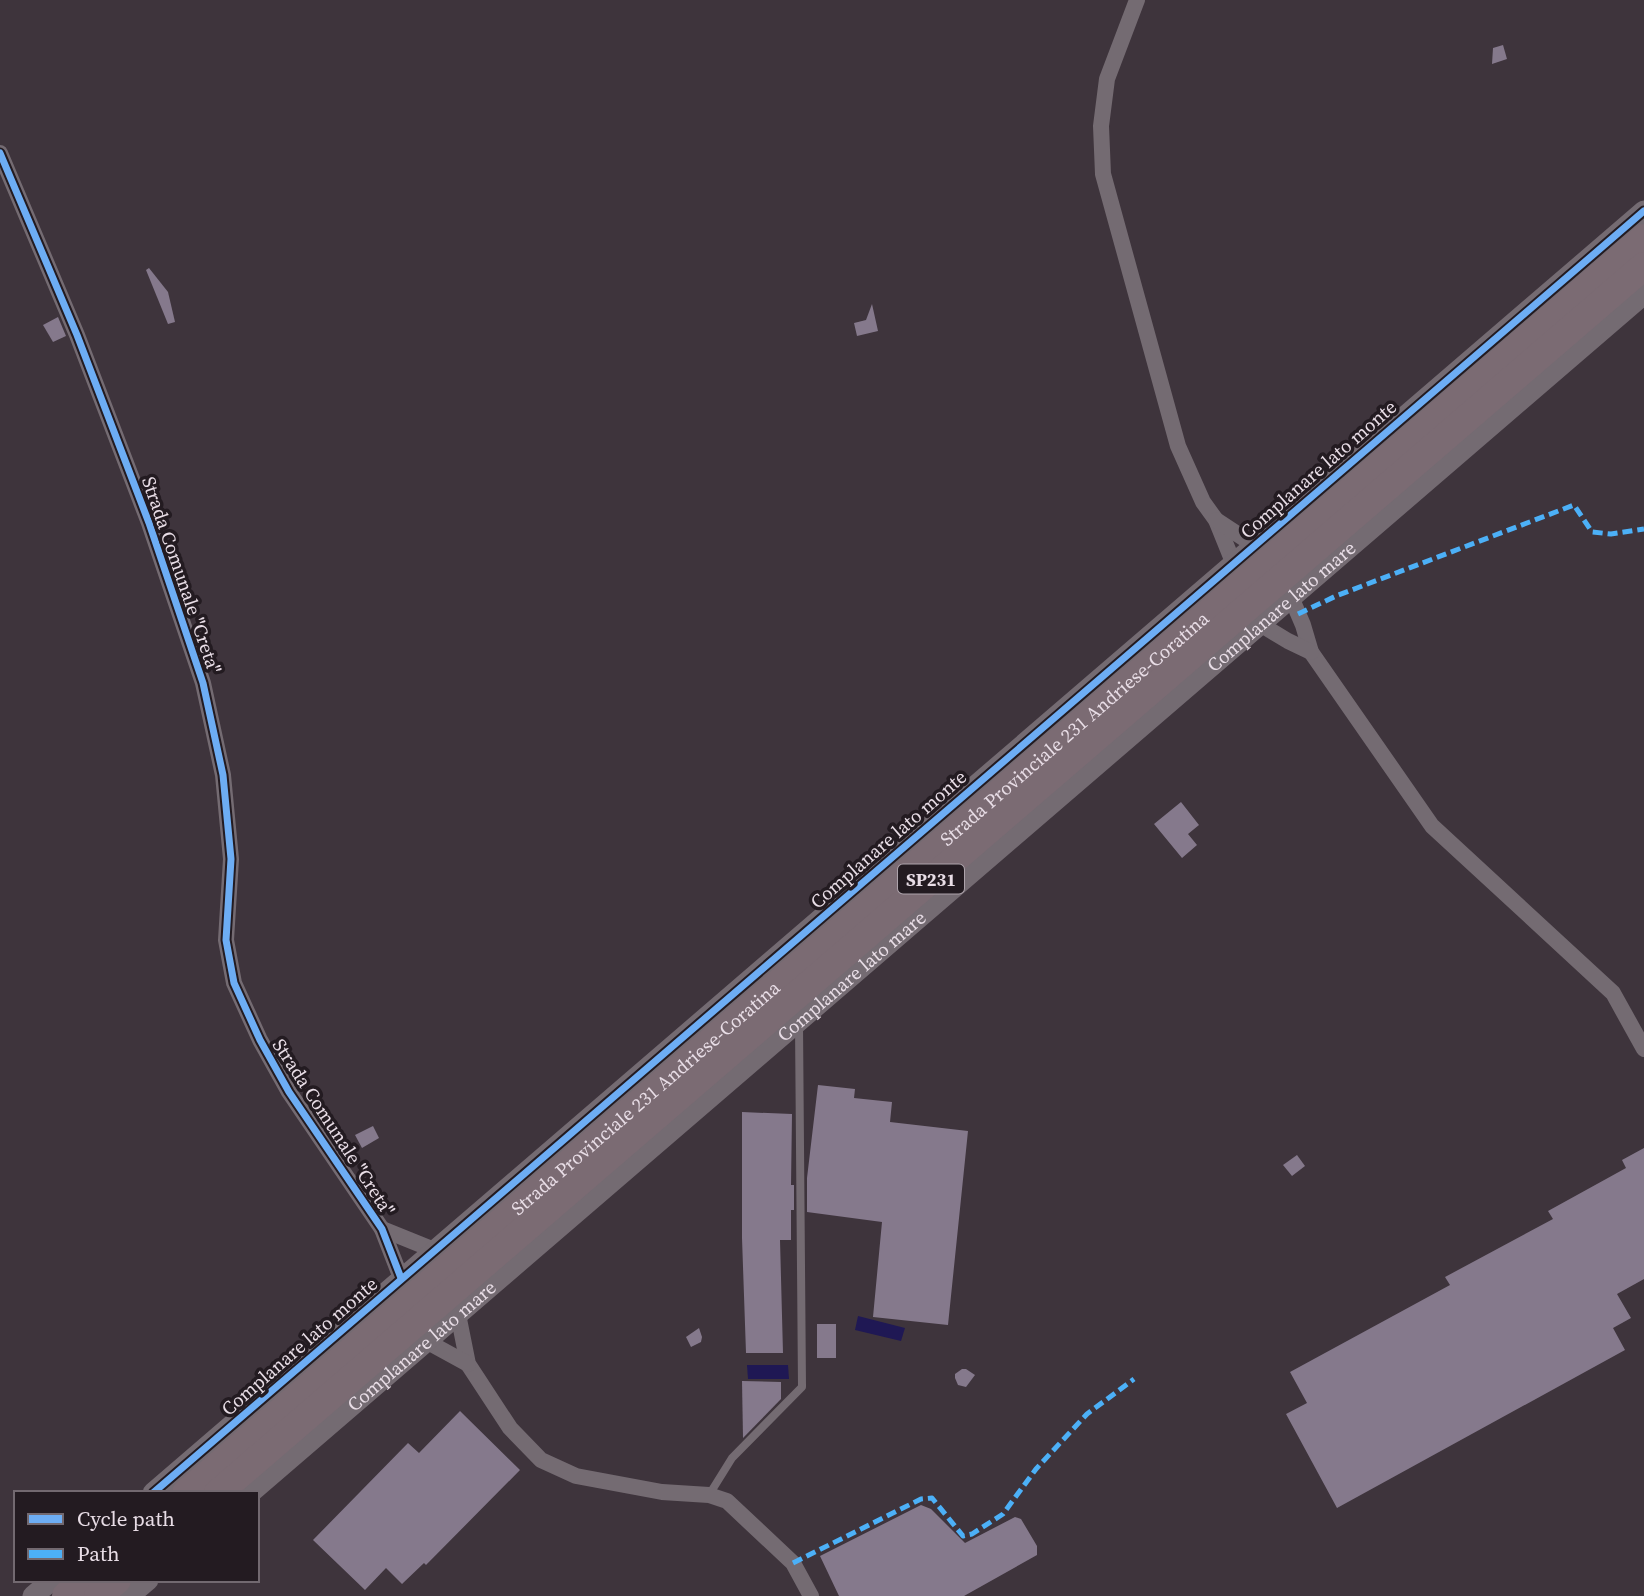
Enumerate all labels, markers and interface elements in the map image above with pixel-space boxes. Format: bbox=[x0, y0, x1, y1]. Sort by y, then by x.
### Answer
street label: Complanare lato monte bbox=[1234, 394, 1402, 544]
street label: Strada Comunale "Creta" bbox=[136, 473, 228, 677]
street label: Complanare lato mare bbox=[1201, 535, 1361, 678]
street label: Strada Provinciale 231 Andriese-Coratina bbox=[934, 605, 1215, 851]
street label: Complanare lato monte bbox=[804, 764, 972, 914]
road number: SP231 bbox=[898, 864, 964, 894]
street label: Complanare lato mare bbox=[771, 904, 931, 1047]
street label: Strada Provinciale 231 Andriese-Coratina bbox=[505, 974, 786, 1221]
street label: Strada Comunale "Creta" bbox=[267, 1033, 401, 1221]
street label: Complanare lato monte bbox=[215, 1271, 383, 1421]
street label: Complanare lato mare bbox=[341, 1274, 501, 1417]
legend bbox=[14, 1491, 259, 1582]
text: Cycle path bbox=[77, 1504, 175, 1533]
text: Path bbox=[77, 1539, 120, 1568]

